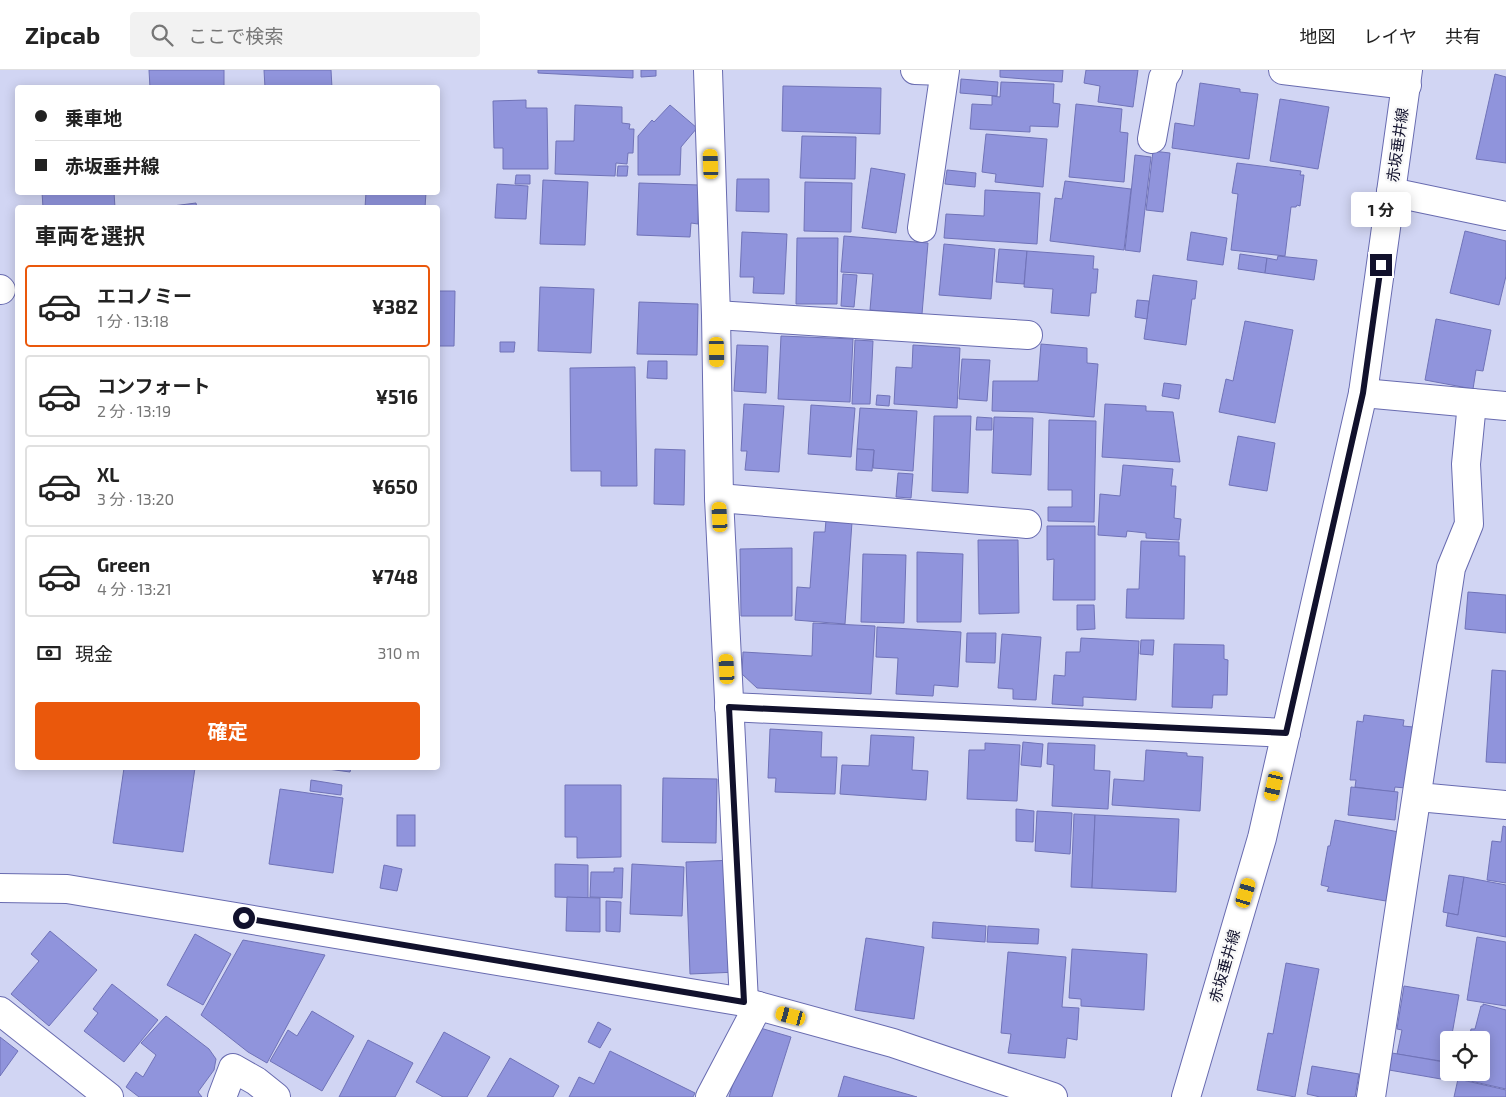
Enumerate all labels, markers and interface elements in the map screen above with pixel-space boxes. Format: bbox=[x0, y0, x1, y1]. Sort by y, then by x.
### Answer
search box bbox=[130, 12, 480, 57]
text: Zipcab bbox=[25, 20, 100, 49]
icon: search bbox=[148, 21, 176, 49]
text: ここで検索 bbox=[188, 24, 283, 47]
text: 地図 bbox=[1300, 25, 1336, 47]
text: レイヤ bbox=[1364, 25, 1417, 47]
text: 共有 bbox=[1445, 25, 1481, 47]
text: 乗車地 bbox=[65, 106, 122, 129]
street label: 赤坂垂井線 bbox=[1383, 106, 1411, 183]
car bbox=[702, 149, 719, 179]
text: 赤坂垂井線 bbox=[65, 154, 160, 177]
callout: 1 分 bbox=[1351, 192, 1411, 228]
text: 1 分 bbox=[1368, 200, 1394, 219]
text: 車両を選択 bbox=[35, 222, 145, 248]
route end bbox=[1370, 254, 1392, 276]
icon: car bbox=[37, 284, 82, 329]
text: エコノミー bbox=[97, 284, 192, 307]
text: ¥382 bbox=[372, 295, 418, 318]
text: 1 分 · 13:18 bbox=[97, 311, 169, 330]
car bbox=[709, 337, 724, 367]
icon: car bbox=[37, 374, 82, 419]
text: コンフォート bbox=[97, 374, 210, 397]
text: ¥516 bbox=[375, 385, 418, 408]
text: 2 分 · 13:19 bbox=[97, 401, 171, 420]
text: XL bbox=[97, 463, 119, 486]
icon: car bbox=[37, 464, 82, 509]
text: ¥650 bbox=[372, 475, 418, 498]
text: 3 分 · 13:20 bbox=[97, 489, 174, 508]
car bbox=[711, 502, 728, 532]
text: Green bbox=[97, 553, 150, 576]
icon: car bbox=[37, 554, 82, 599]
text: ¥748 bbox=[371, 565, 418, 588]
text: 4 分 · 13:21 bbox=[97, 579, 172, 598]
icon: cash bbox=[35, 639, 63, 667]
text: 現金 bbox=[75, 642, 113, 665]
text: 310 m bbox=[378, 643, 420, 662]
car bbox=[718, 654, 735, 684]
button: 確定 bbox=[35, 702, 420, 760]
car bbox=[1263, 770, 1284, 802]
car bbox=[1234, 876, 1257, 910]
route start bbox=[233, 907, 255, 929]
street label: 赤坂垂井線 bbox=[1205, 927, 1243, 1004]
car bbox=[774, 1005, 807, 1027]
map controls bbox=[1440, 1031, 1490, 1081]
button: locate bbox=[1440, 1031, 1490, 1081]

